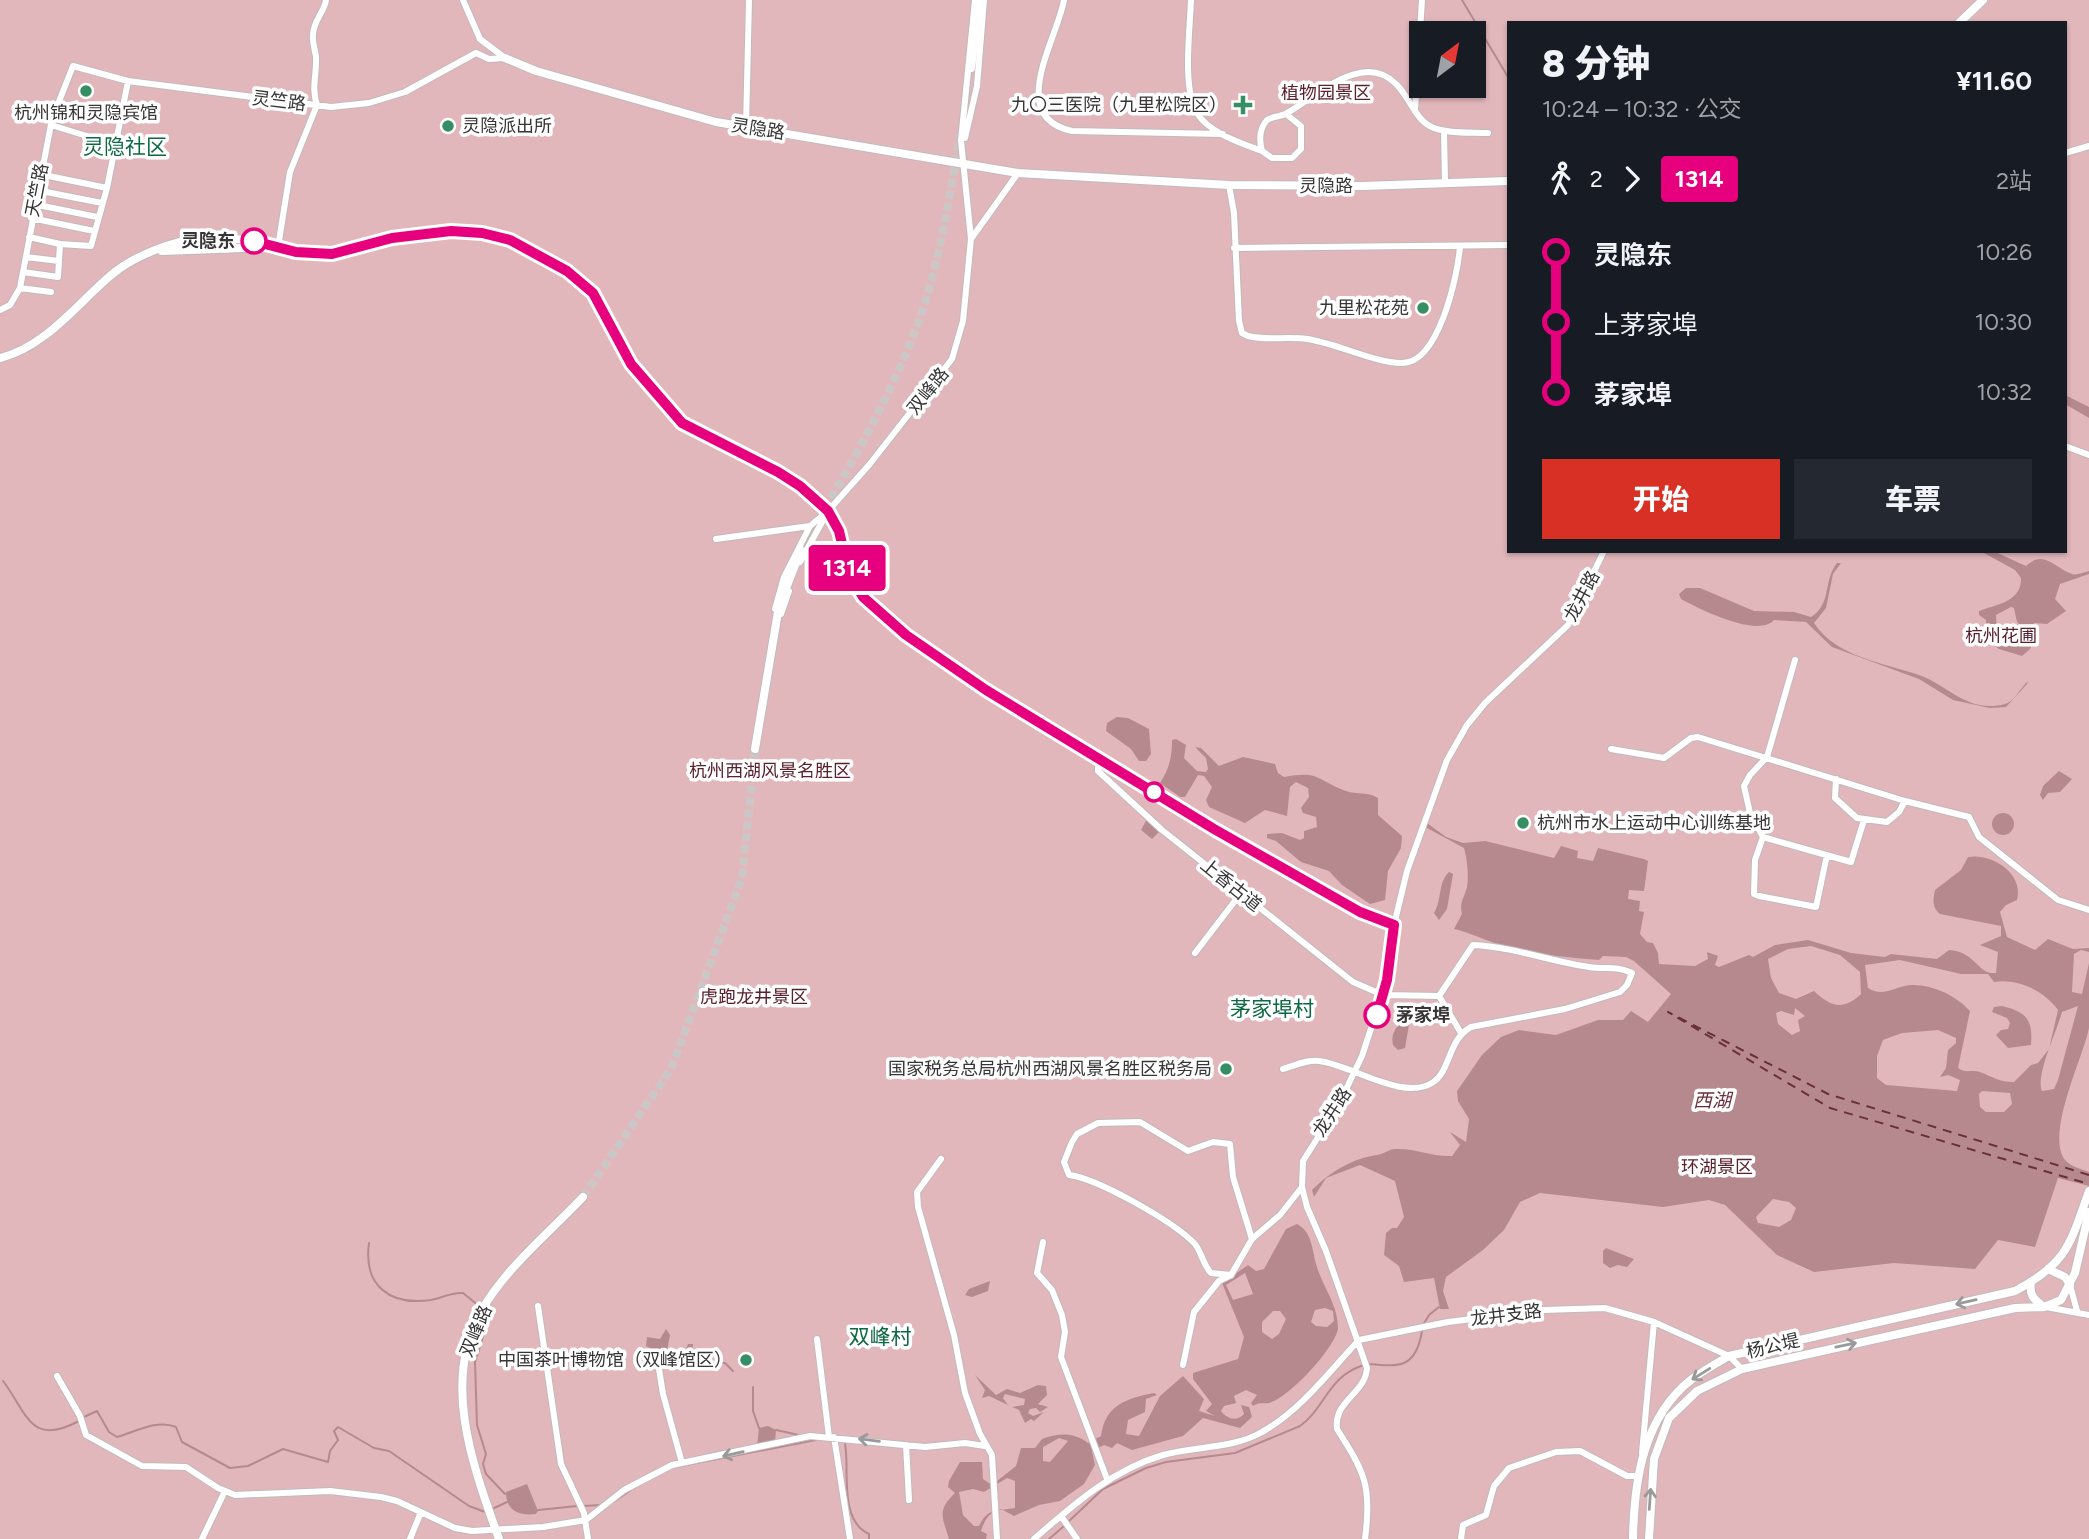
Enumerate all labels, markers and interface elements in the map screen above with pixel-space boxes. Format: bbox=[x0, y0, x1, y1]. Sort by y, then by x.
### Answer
north arrow bbox=[1409, 21, 1486, 98]
map controls bbox=[1409, 21, 1486, 98]
text: 8 分钟 bbox=[1542, 41, 1650, 87]
text: ¥11.60 bbox=[1956, 65, 2032, 97]
park label: 植物园景区 bbox=[1281, 82, 1371, 104]
marker: 杭州锦和灵隐宾馆 bbox=[78, 83, 94, 99]
street label: 灵竺路 bbox=[251, 87, 307, 115]
place label: 九〇三医院（九里松院区） bbox=[1011, 94, 1227, 116]
marker: 九〇三医院（九里松院区） bbox=[1233, 95, 1253, 115]
text: 10:24 – 10:32 · 公交 bbox=[1542, 95, 1742, 123]
place label: 杭州锦和灵隐宾馆 bbox=[14, 102, 158, 124]
street label: 灵隐路 bbox=[730, 114, 786, 144]
place label: 灵隐派出所 bbox=[462, 115, 552, 137]
marker: 灵隐派出所 bbox=[440, 118, 456, 134]
district label: 灵隐社区 bbox=[83, 134, 167, 159]
icon: walk bbox=[1542, 160, 1580, 198]
icon: forward bbox=[1613, 160, 1651, 198]
street label: 天竺路 bbox=[21, 161, 53, 219]
text: 1314 bbox=[1675, 164, 1724, 193]
text: 2 bbox=[1590, 165, 1603, 193]
text: 2站 bbox=[1996, 167, 2032, 195]
street label: 灵隐路 bbox=[1299, 175, 1353, 197]
marker: 灵隐东 bbox=[241, 228, 267, 254]
place label: 灵隐东 bbox=[181, 230, 235, 252]
text: 10:26 bbox=[1976, 238, 2032, 266]
text: 灵隐东 bbox=[1594, 239, 1672, 271]
place label: 九里松花苑 bbox=[1319, 297, 1409, 319]
marker: 九里松花苑 bbox=[1415, 300, 1431, 316]
text: 10:30 bbox=[1975, 308, 2032, 336]
text: 上茅家埠 bbox=[1594, 309, 1698, 341]
street label: 双峰路 bbox=[902, 363, 954, 419]
text: 10:32 bbox=[1977, 378, 2032, 406]
text: 茅家埠 bbox=[1594, 379, 1672, 411]
button: 开始 bbox=[1542, 459, 1780, 539]
button: 车票 bbox=[1794, 459, 2032, 539]
line badge: 1314 bbox=[798, 545, 896, 591]
text: 1314 bbox=[823, 553, 871, 582]
street label: 龙井路 bbox=[1560, 567, 1604, 625]
park label: 杭州花圃 bbox=[1965, 625, 2037, 647]
park label: 杭州西湖风景名胜区 bbox=[689, 760, 851, 782]
unlabelled marker bbox=[1144, 782, 1164, 802]
place label: 杭州市水上运动中心训练基地 bbox=[1537, 812, 1771, 834]
marker: 杭州市水上运动中心训练基地 bbox=[1515, 815, 1531, 831]
street label: 上香古道 bbox=[1196, 854, 1266, 916]
park label: 虎跑龙井景区 bbox=[700, 986, 808, 1008]
district label: 茅家埠村 bbox=[1230, 996, 1314, 1021]
marker: 茅家埠 bbox=[1364, 1002, 1390, 1028]
place label: 茅家埠 bbox=[1396, 1004, 1450, 1026]
place label: 国家税务总局杭州西湖风景名胜区税务局 bbox=[888, 1058, 1212, 1080]
marker: 国家税务总局杭州西湖风景名胜区税务局 bbox=[1218, 1061, 1234, 1077]
street label: 龙井路 bbox=[1308, 1083, 1356, 1141]
water label: 西湖 bbox=[1693, 1089, 1734, 1112]
park label: 环湖景区 bbox=[1681, 1156, 1753, 1178]
one-way arrow bbox=[1955, 1296, 1978, 1309]
street label: 龙井支路 bbox=[1469, 1300, 1543, 1330]
street label: 双峰路 bbox=[455, 1302, 497, 1360]
district label: 双峰村 bbox=[849, 1324, 912, 1349]
street label: 杨公堤 bbox=[1744, 1329, 1802, 1363]
one-way arrow bbox=[1834, 1338, 1857, 1352]
place label: 中国茶叶博物馆（双峰馆区） bbox=[498, 1349, 732, 1371]
marker: 中国茶叶博物馆（双峰馆区） bbox=[738, 1352, 754, 1368]
one-way arrow bbox=[1692, 1366, 1711, 1381]
one-way arrow bbox=[858, 1433, 881, 1446]
one-way arrow bbox=[722, 1447, 745, 1461]
one-way arrow bbox=[1644, 1488, 1657, 1511]

